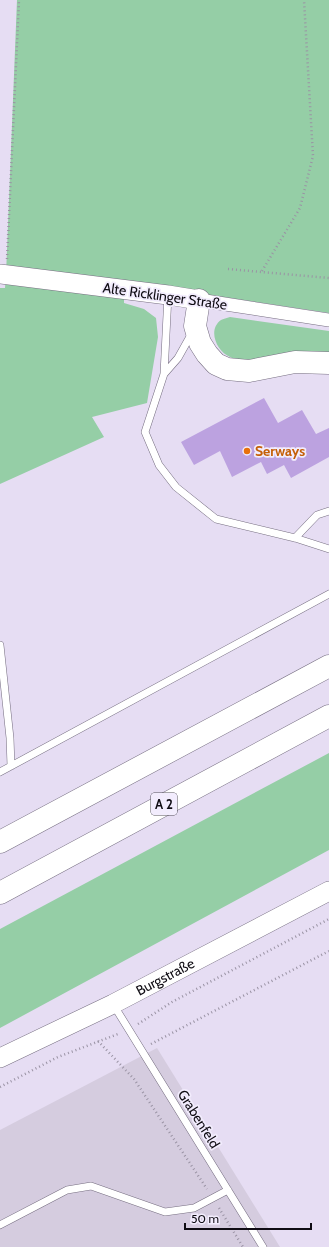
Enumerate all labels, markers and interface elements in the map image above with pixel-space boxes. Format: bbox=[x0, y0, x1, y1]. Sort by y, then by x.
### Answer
street label: Alte Ricklinger Straße bbox=[102, 278, 228, 314]
place label: Serways bbox=[255, 442, 305, 460]
marker: Serways bbox=[242, 446, 252, 456]
road number: A 2 bbox=[151, 793, 177, 815]
street label: Burgstraße bbox=[133, 954, 197, 1000]
street label: Grabenfeld bbox=[174, 1086, 224, 1152]
scale bar bbox=[185, 1205, 311, 1231]
text: 50 m bbox=[191, 1211, 219, 1226]

